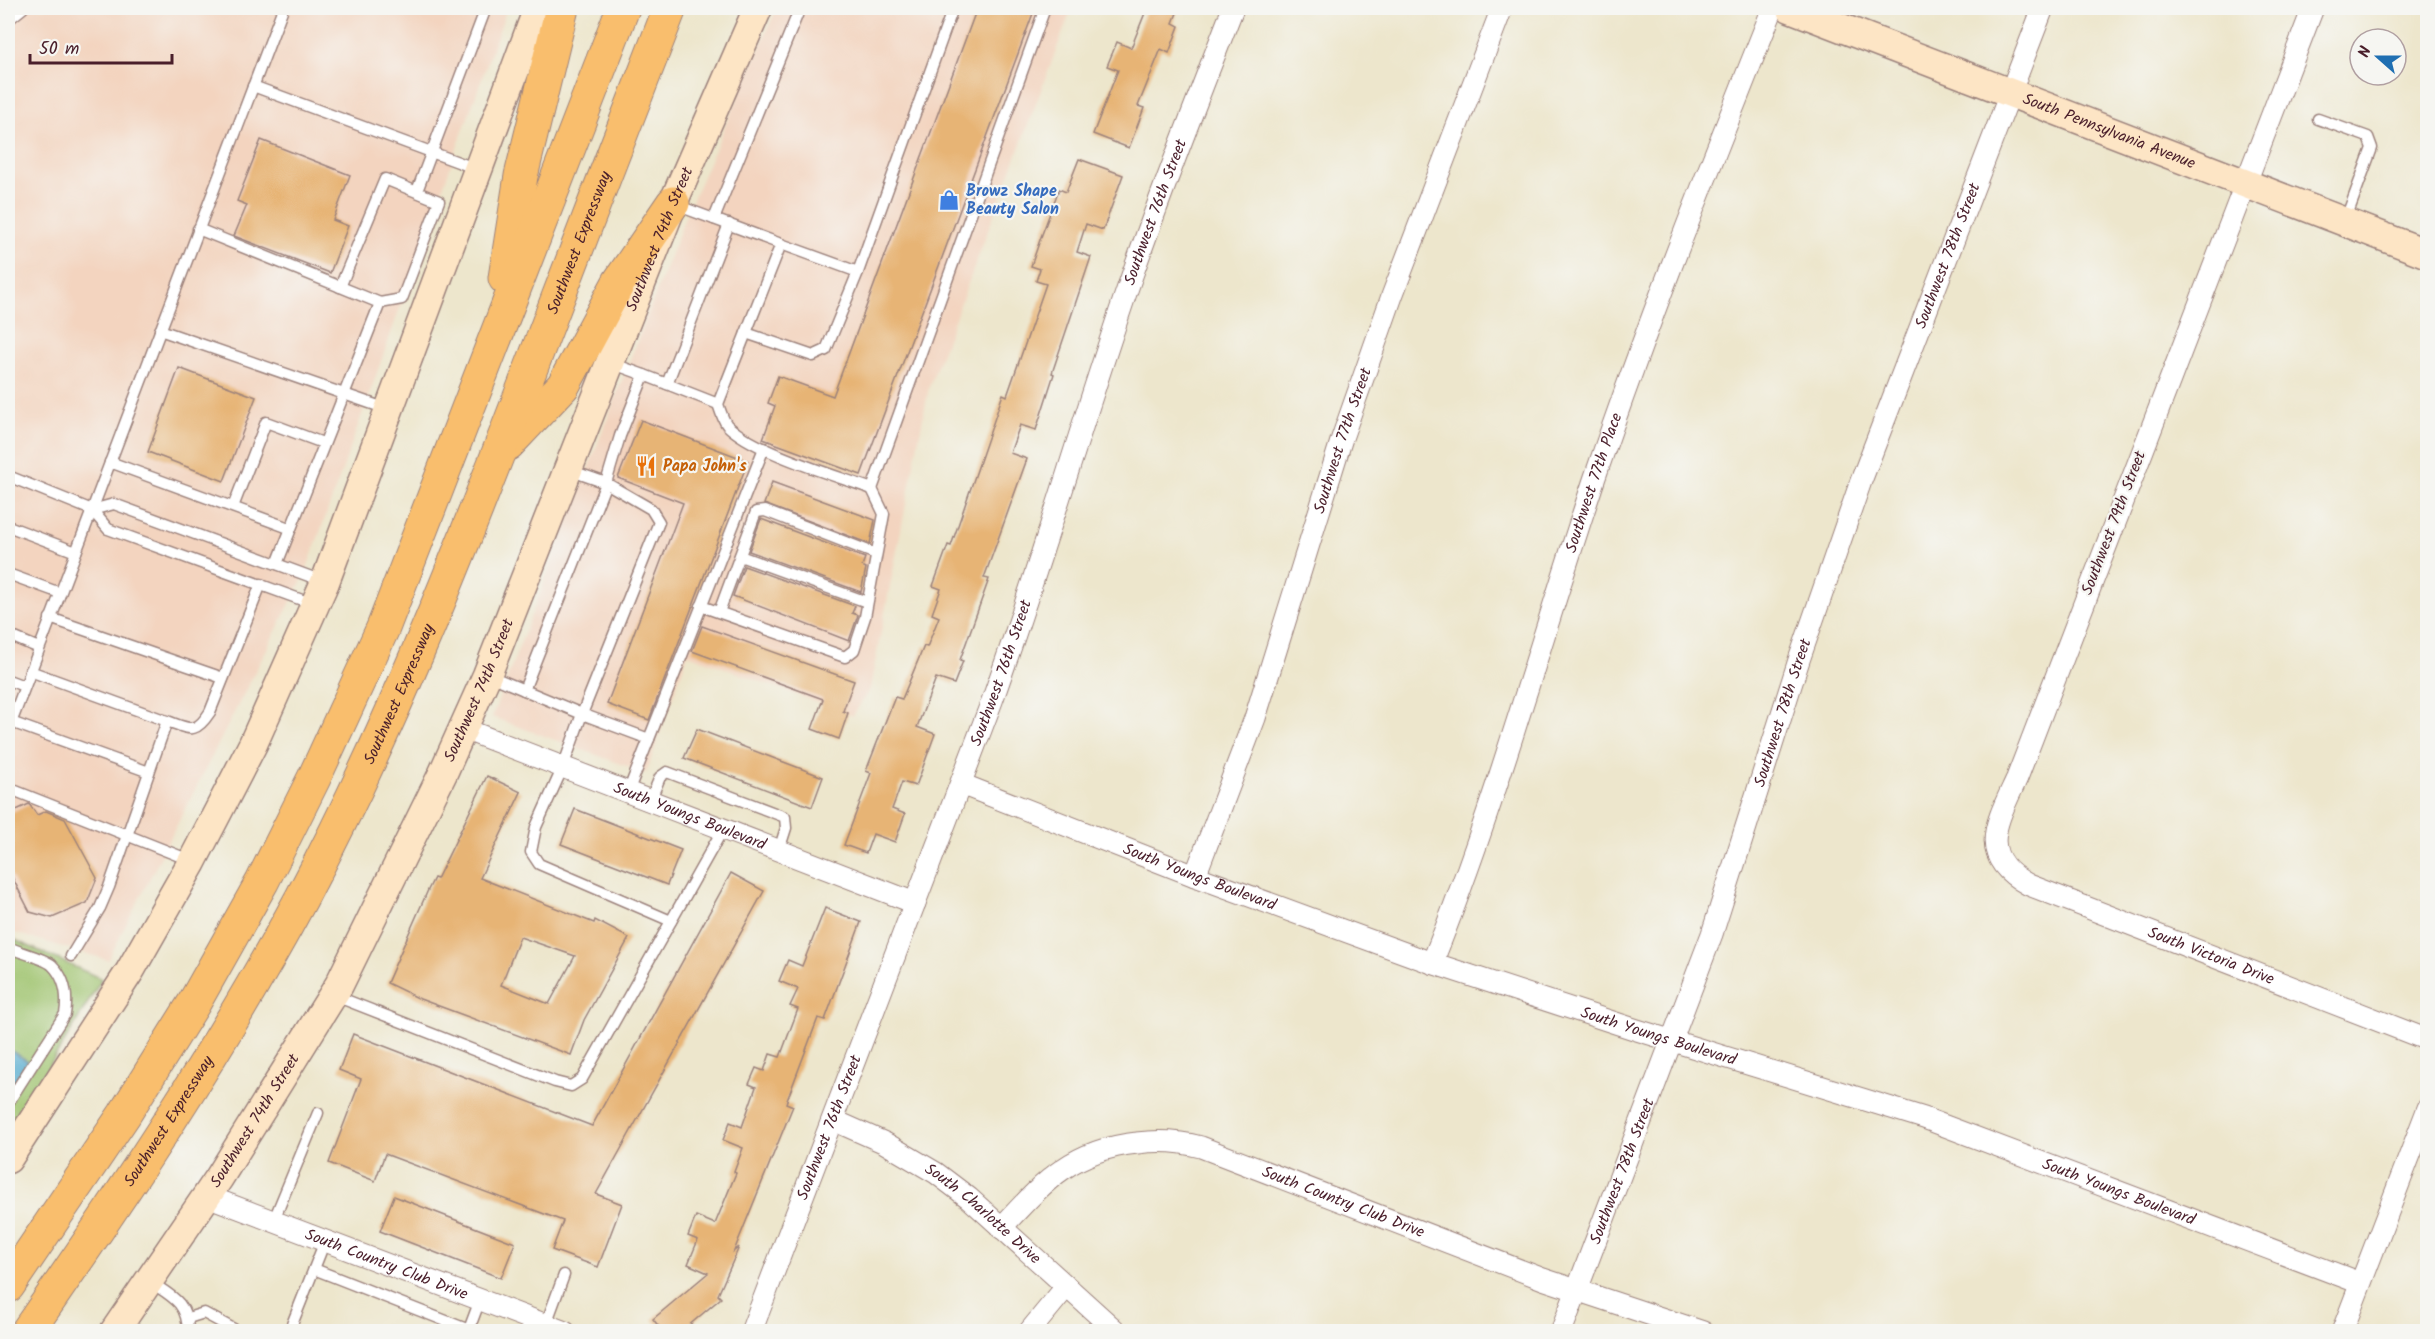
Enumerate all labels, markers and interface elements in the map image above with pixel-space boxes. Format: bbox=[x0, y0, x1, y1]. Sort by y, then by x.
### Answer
scale bar bbox=[30, 27, 172, 65]
north arrow bbox=[2348, 27, 2408, 87]
text: 50 m bbox=[39, 35, 79, 64]
text: N bbox=[2352, 43, 2379, 61]
street label: South Pennsylvania Avenue bbox=[2019, 86, 2199, 176]
street label: Southwest 76th Street bbox=[1117, 135, 1194, 288]
street label: Southwest 74th Street bbox=[619, 162, 700, 315]
street label: Southwest Expressway bbox=[540, 167, 618, 318]
street label: Southwest 78th Street bbox=[1908, 178, 1987, 332]
place label: Browz Shape Beauty Salon bbox=[966, 179, 1059, 222]
shop icon: Browz Shape Beauty Salon bbox=[937, 188, 961, 212]
street label: Southwest 77th Street bbox=[1307, 363, 1379, 517]
street label: Southwest 77th Place bbox=[1559, 409, 1629, 556]
street label: Southwest 79th Street bbox=[2075, 447, 2153, 599]
restaurant icon: Papa John's bbox=[634, 454, 658, 478]
place label: Papa John's bbox=[663, 454, 747, 479]
street label: Southwest 76th Street bbox=[963, 596, 1039, 750]
street label: Southwest 74th Street bbox=[437, 614, 521, 766]
street label: Southwest Expressway bbox=[357, 619, 441, 769]
street label: Southwest 78th Street bbox=[1747, 634, 1818, 790]
street label: South Youngs Boulevard bbox=[610, 775, 771, 857]
street label: South Youngs Boulevard bbox=[1119, 836, 1281, 918]
street label: South Victoria Drive bbox=[2144, 920, 2278, 992]
street label: South Youngs Boulevard bbox=[1577, 1000, 1741, 1073]
street label: Southwest 74th Street bbox=[203, 1048, 306, 1193]
street label: Southwest Expressway bbox=[117, 1050, 220, 1192]
street label: Southwest 76th Street bbox=[790, 1050, 869, 1204]
street label: Southwest 78th Street bbox=[1583, 1094, 1661, 1248]
street label: South Youngs Boulevard bbox=[2039, 1151, 2200, 1232]
street label: South Charlotte Drive bbox=[920, 1157, 1047, 1270]
street label: South Country Club Drive bbox=[1258, 1159, 1428, 1245]
street label: South Country Club Drive bbox=[301, 1222, 472, 1307]

